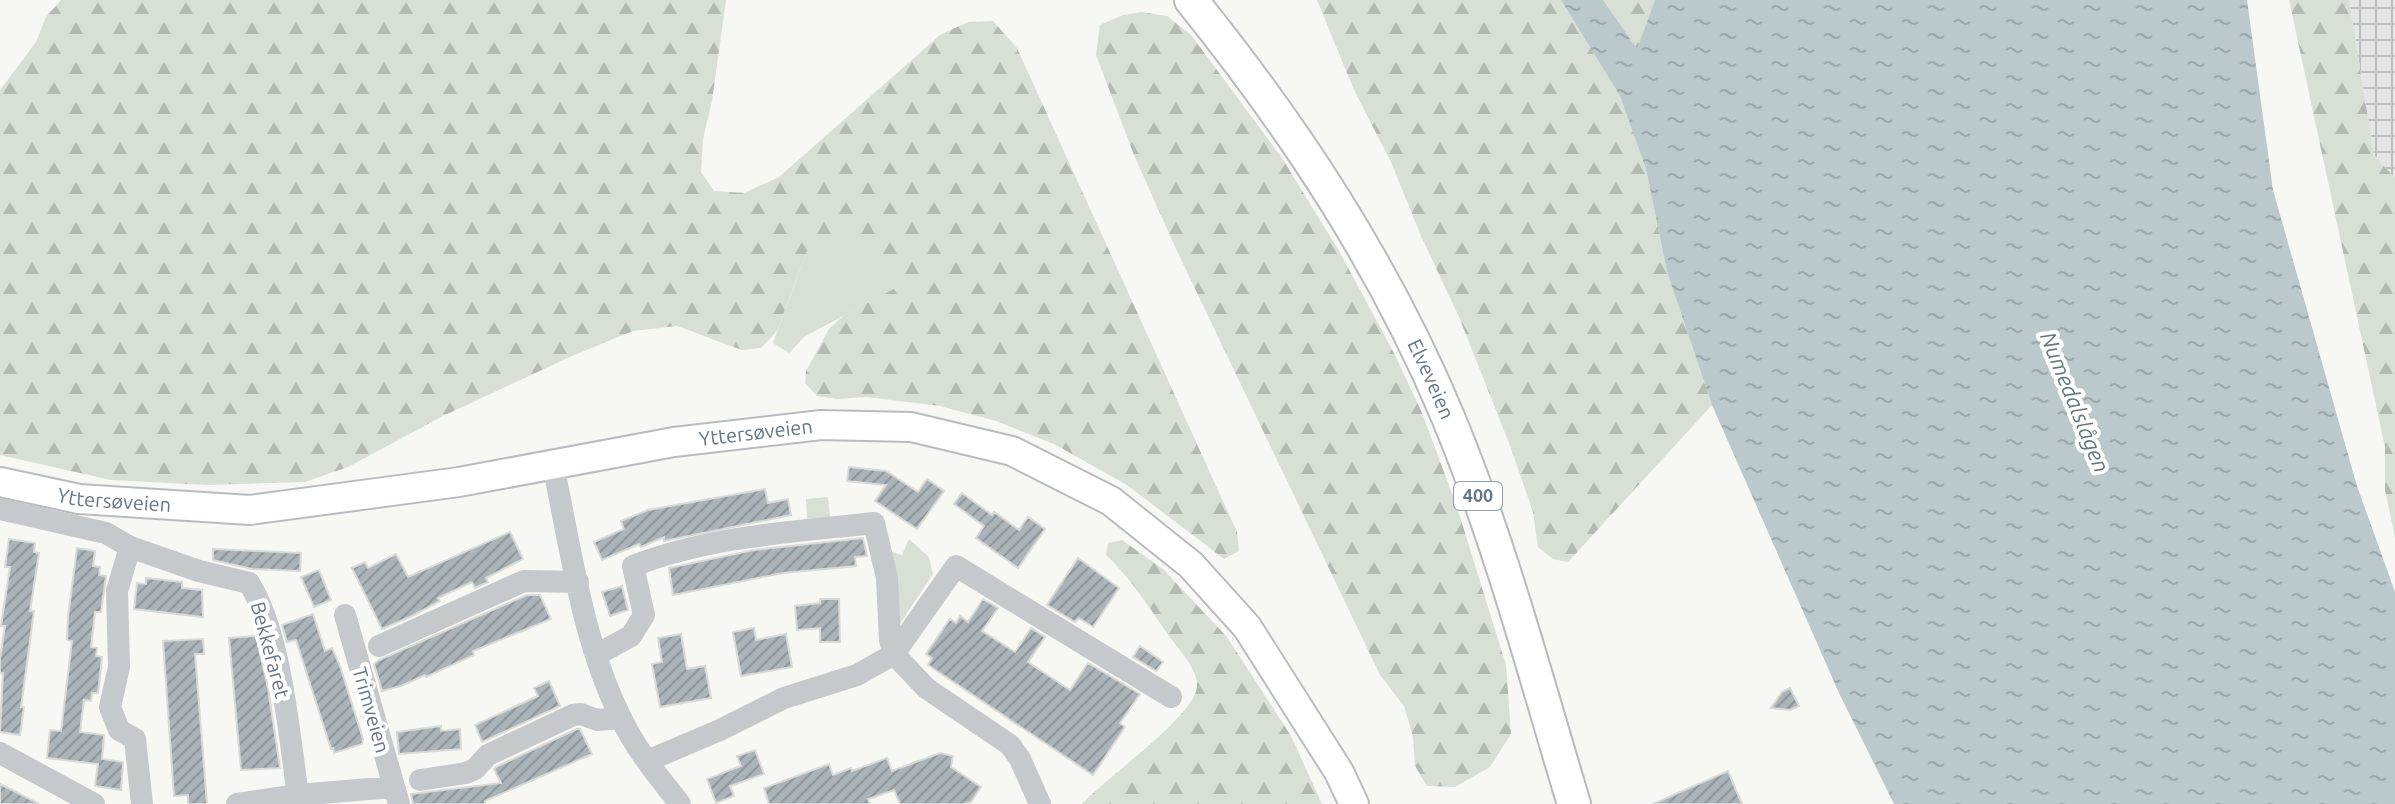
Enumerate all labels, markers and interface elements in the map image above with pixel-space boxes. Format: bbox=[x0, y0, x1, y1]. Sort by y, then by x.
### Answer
water label: Numedalslågen bbox=[2036, 328, 2115, 476]
street label: Elveveien bbox=[1403, 335, 1460, 422]
street label: Yttersøveien bbox=[698, 414, 814, 450]
road number: 400 bbox=[1454, 482, 1502, 510]
street label: Yttersøveien bbox=[55, 483, 172, 516]
street label: Bekkefaret bbox=[247, 599, 294, 701]
street label: Trimveien bbox=[348, 664, 395, 755]

